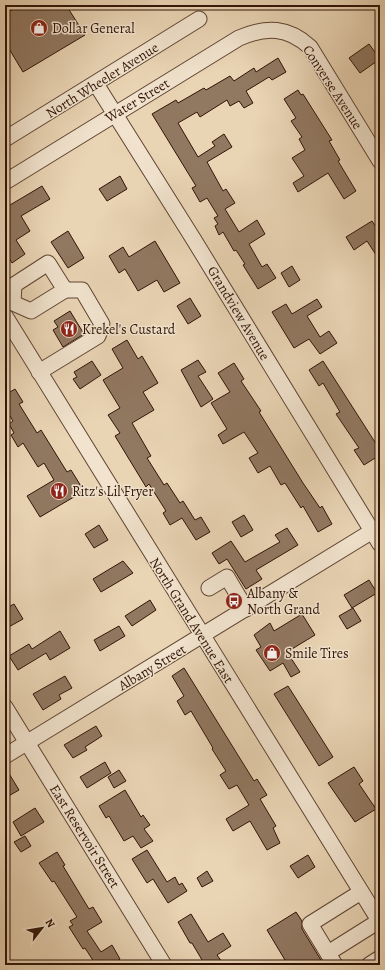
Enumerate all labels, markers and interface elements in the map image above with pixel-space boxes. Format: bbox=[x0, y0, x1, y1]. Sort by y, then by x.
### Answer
shop icon: Dollar General bbox=[29, 18, 49, 38]
place label: Dollar General bbox=[52, 19, 135, 38]
street label: North Wheeler Avenue bbox=[42, 38, 162, 123]
street label: Converse Avenue bbox=[298, 41, 367, 133]
street label: Water Street bbox=[101, 74, 173, 128]
street label: Grandview Avenue bbox=[203, 263, 274, 364]
restaurant icon: Krekel's Custard bbox=[59, 319, 79, 339]
place label: Krekel's Custard bbox=[82, 320, 176, 339]
restaurant icon: Ritz's Lil Fryer bbox=[49, 481, 69, 501]
place label: Ritz's Lil Fryer bbox=[72, 482, 154, 501]
street label: North Grand Avenue East bbox=[145, 554, 238, 687]
place label: Albany & North Grand bbox=[246, 584, 320, 619]
bus stop icon: Albany & North Grand bbox=[224, 591, 244, 611]
street label: Albany Street bbox=[114, 640, 190, 696]
shop icon: Smile Tires bbox=[262, 643, 282, 663]
place label: Smile Tires bbox=[285, 644, 349, 663]
street label: East Reservoir Street bbox=[45, 781, 124, 892]
north arrow bbox=[22, 908, 62, 948]
text: N bbox=[42, 916, 59, 930]

